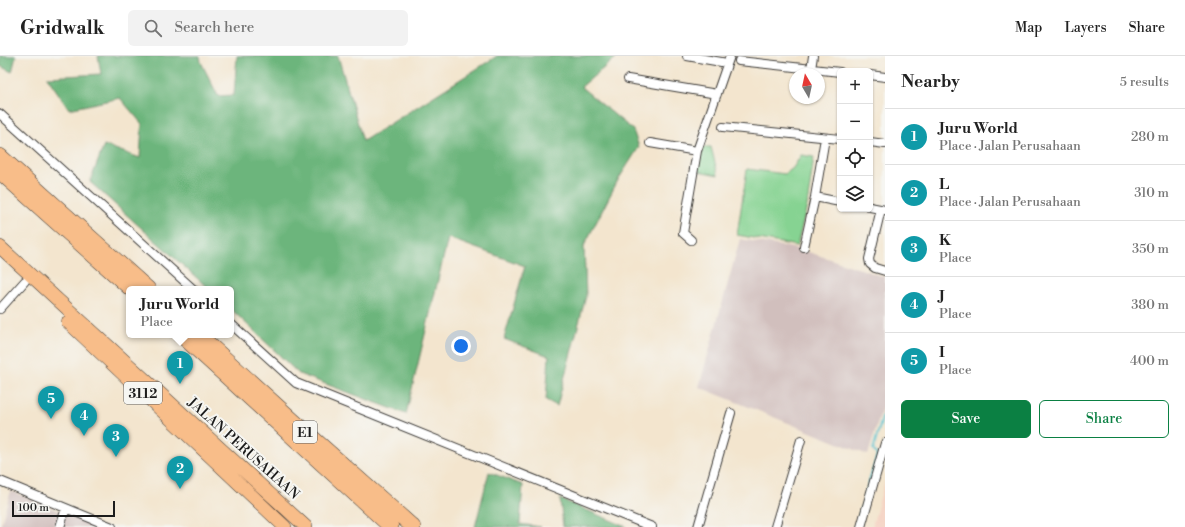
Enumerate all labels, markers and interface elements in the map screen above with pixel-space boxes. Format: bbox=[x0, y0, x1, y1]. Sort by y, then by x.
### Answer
search box bbox=[128, 10, 408, 46]
text: Gridwalk bbox=[20, 16, 104, 40]
icon: search bbox=[142, 17, 164, 39]
text: Search here bbox=[174, 18, 254, 37]
text: Map bbox=[1015, 19, 1042, 37]
text: Layers bbox=[1064, 19, 1107, 37]
text: Share bbox=[1129, 19, 1165, 37]
north arrow bbox=[789, 68, 825, 104]
map controls bbox=[837, 68, 873, 212]
button: + bbox=[837, 68, 873, 104]
text: Nearby bbox=[901, 71, 960, 93]
text: 5 results bbox=[1120, 74, 1169, 90]
button: − bbox=[837, 104, 873, 140]
text: Juru World bbox=[939, 119, 1018, 138]
text: 1 bbox=[911, 129, 917, 145]
text: 280 m bbox=[1131, 129, 1169, 145]
text: Place · Jalan Perusahaan bbox=[939, 138, 1081, 154]
button: locate bbox=[837, 140, 873, 176]
text: L bbox=[939, 175, 949, 194]
button: layers bbox=[837, 176, 873, 212]
text: 2 bbox=[910, 185, 918, 201]
text: 310 m bbox=[1134, 185, 1169, 201]
text: Place · Jalan Perusahaan bbox=[939, 194, 1081, 210]
text: K bbox=[939, 231, 951, 250]
text: 3 bbox=[910, 241, 918, 257]
text: 350 m bbox=[1132, 241, 1169, 257]
text: Place bbox=[939, 250, 971, 266]
popup bbox=[126, 286, 234, 338]
text: J bbox=[939, 287, 945, 306]
text: Juru World bbox=[140, 295, 220, 314]
text: 4 bbox=[910, 297, 918, 313]
text: 380 m bbox=[1131, 297, 1169, 313]
text: Place bbox=[939, 306, 971, 322]
text: Place bbox=[140, 314, 173, 330]
your location bbox=[451, 336, 471, 356]
text: I bbox=[939, 343, 945, 362]
pin: 1 bbox=[167, 351, 193, 384]
text: 5 bbox=[910, 353, 918, 369]
text: 400 m bbox=[1130, 353, 1169, 369]
text: Place bbox=[939, 362, 971, 378]
road number: 3112 bbox=[124, 382, 162, 404]
pin: 5 bbox=[38, 386, 64, 419]
street label: JALAN PERUSAHAAN bbox=[183, 393, 303, 504]
button: Save bbox=[901, 400, 1031, 438]
button: Share bbox=[1039, 400, 1169, 438]
pin: 4 bbox=[71, 403, 97, 436]
road number: E1 bbox=[293, 421, 317, 443]
pin: 3 bbox=[103, 424, 129, 457]
pin: 2 bbox=[167, 456, 193, 489]
scale bar bbox=[12, 499, 115, 518]
text: 100 m bbox=[18, 501, 49, 515]

